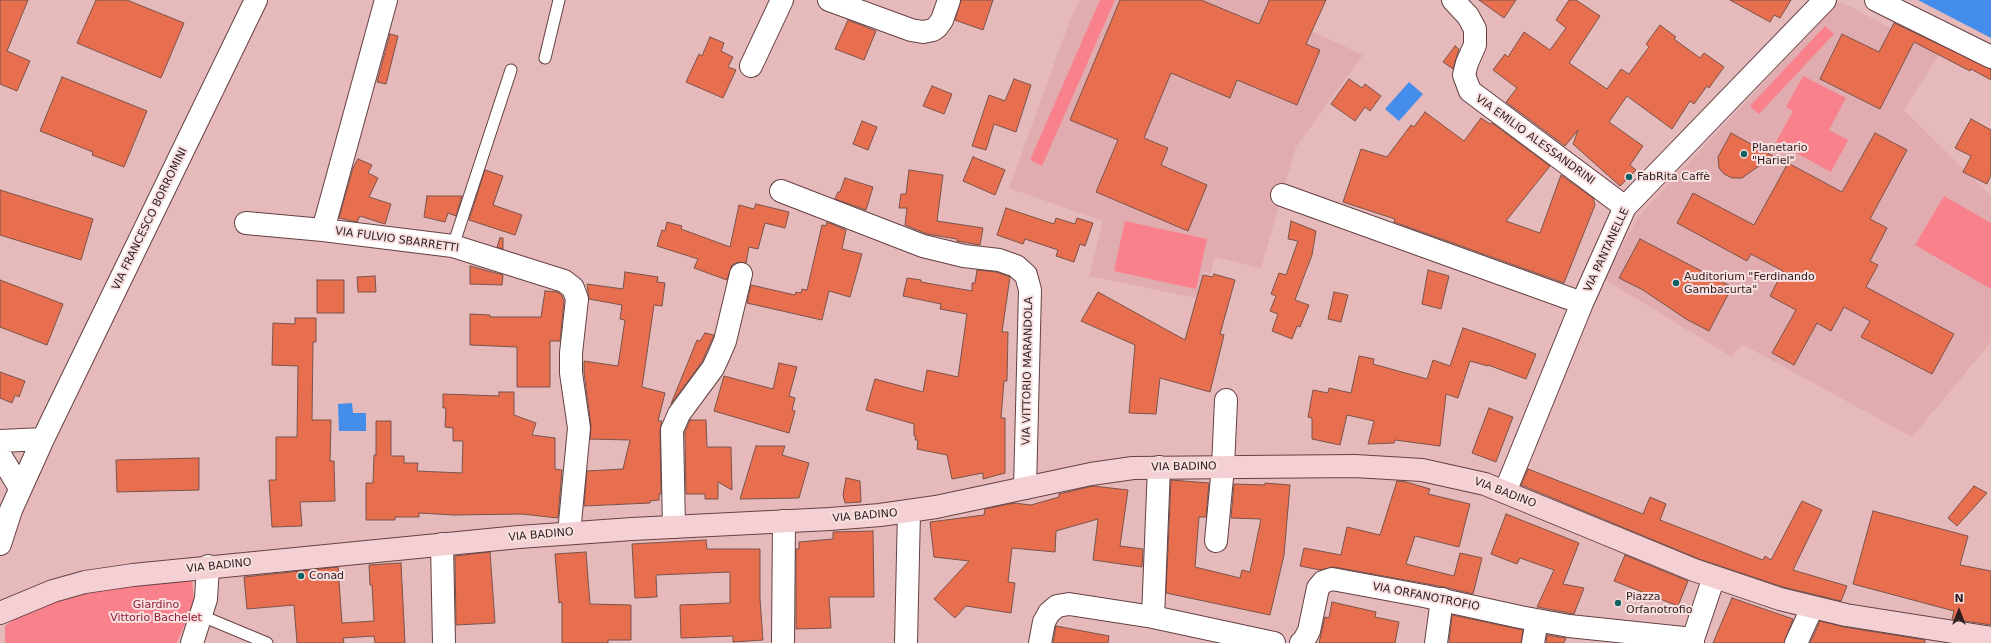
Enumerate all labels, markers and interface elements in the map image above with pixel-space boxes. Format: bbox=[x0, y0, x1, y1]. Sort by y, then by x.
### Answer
street label: VIA EMILIO ALESSANDRINI bbox=[1473, 92, 1597, 188]
place label: Planetario "Hariel" bbox=[1752, 141, 1808, 167]
street label: VIA FRANCESCO BORROMINI bbox=[110, 146, 190, 292]
marker: Planetario "Hariel" bbox=[1739, 149, 1749, 159]
place label: FabRita Caffè bbox=[1637, 170, 1710, 184]
marker: FabRita Caffè bbox=[1624, 172, 1634, 182]
street label: VIA PANTANELLE bbox=[1582, 206, 1632, 294]
street label: VIA FULVIO SBARRETTI bbox=[334, 225, 460, 255]
place label: Auditorium "Ferdinando Gambacurta" bbox=[1684, 270, 1815, 296]
marker: Auditorium "Ferdinando Gambacurta" bbox=[1671, 278, 1681, 288]
street label: VIA VITTORIO MARANDOLA bbox=[1020, 297, 1036, 445]
street label: VIA BADINO bbox=[1151, 460, 1217, 474]
street label: VIA BADINO bbox=[1472, 475, 1538, 511]
street label: VIA BADINO bbox=[832, 507, 898, 525]
street label: VIA BADINO bbox=[508, 526, 574, 544]
street label: VIA BADINO bbox=[186, 556, 252, 576]
place label: Conad bbox=[309, 569, 344, 583]
marker: Conad bbox=[296, 571, 306, 581]
street label: VIA ORFANOTROFIO bbox=[1371, 580, 1481, 614]
place label: Piazza Orfanotrofio bbox=[1626, 590, 1692, 616]
north arrow bbox=[1939, 591, 1979, 631]
text: N bbox=[1954, 592, 1964, 605]
park label: Giardino Vittorio Bachelet bbox=[110, 598, 202, 624]
marker: Piazza Orfanotrofio bbox=[1613, 598, 1623, 608]

